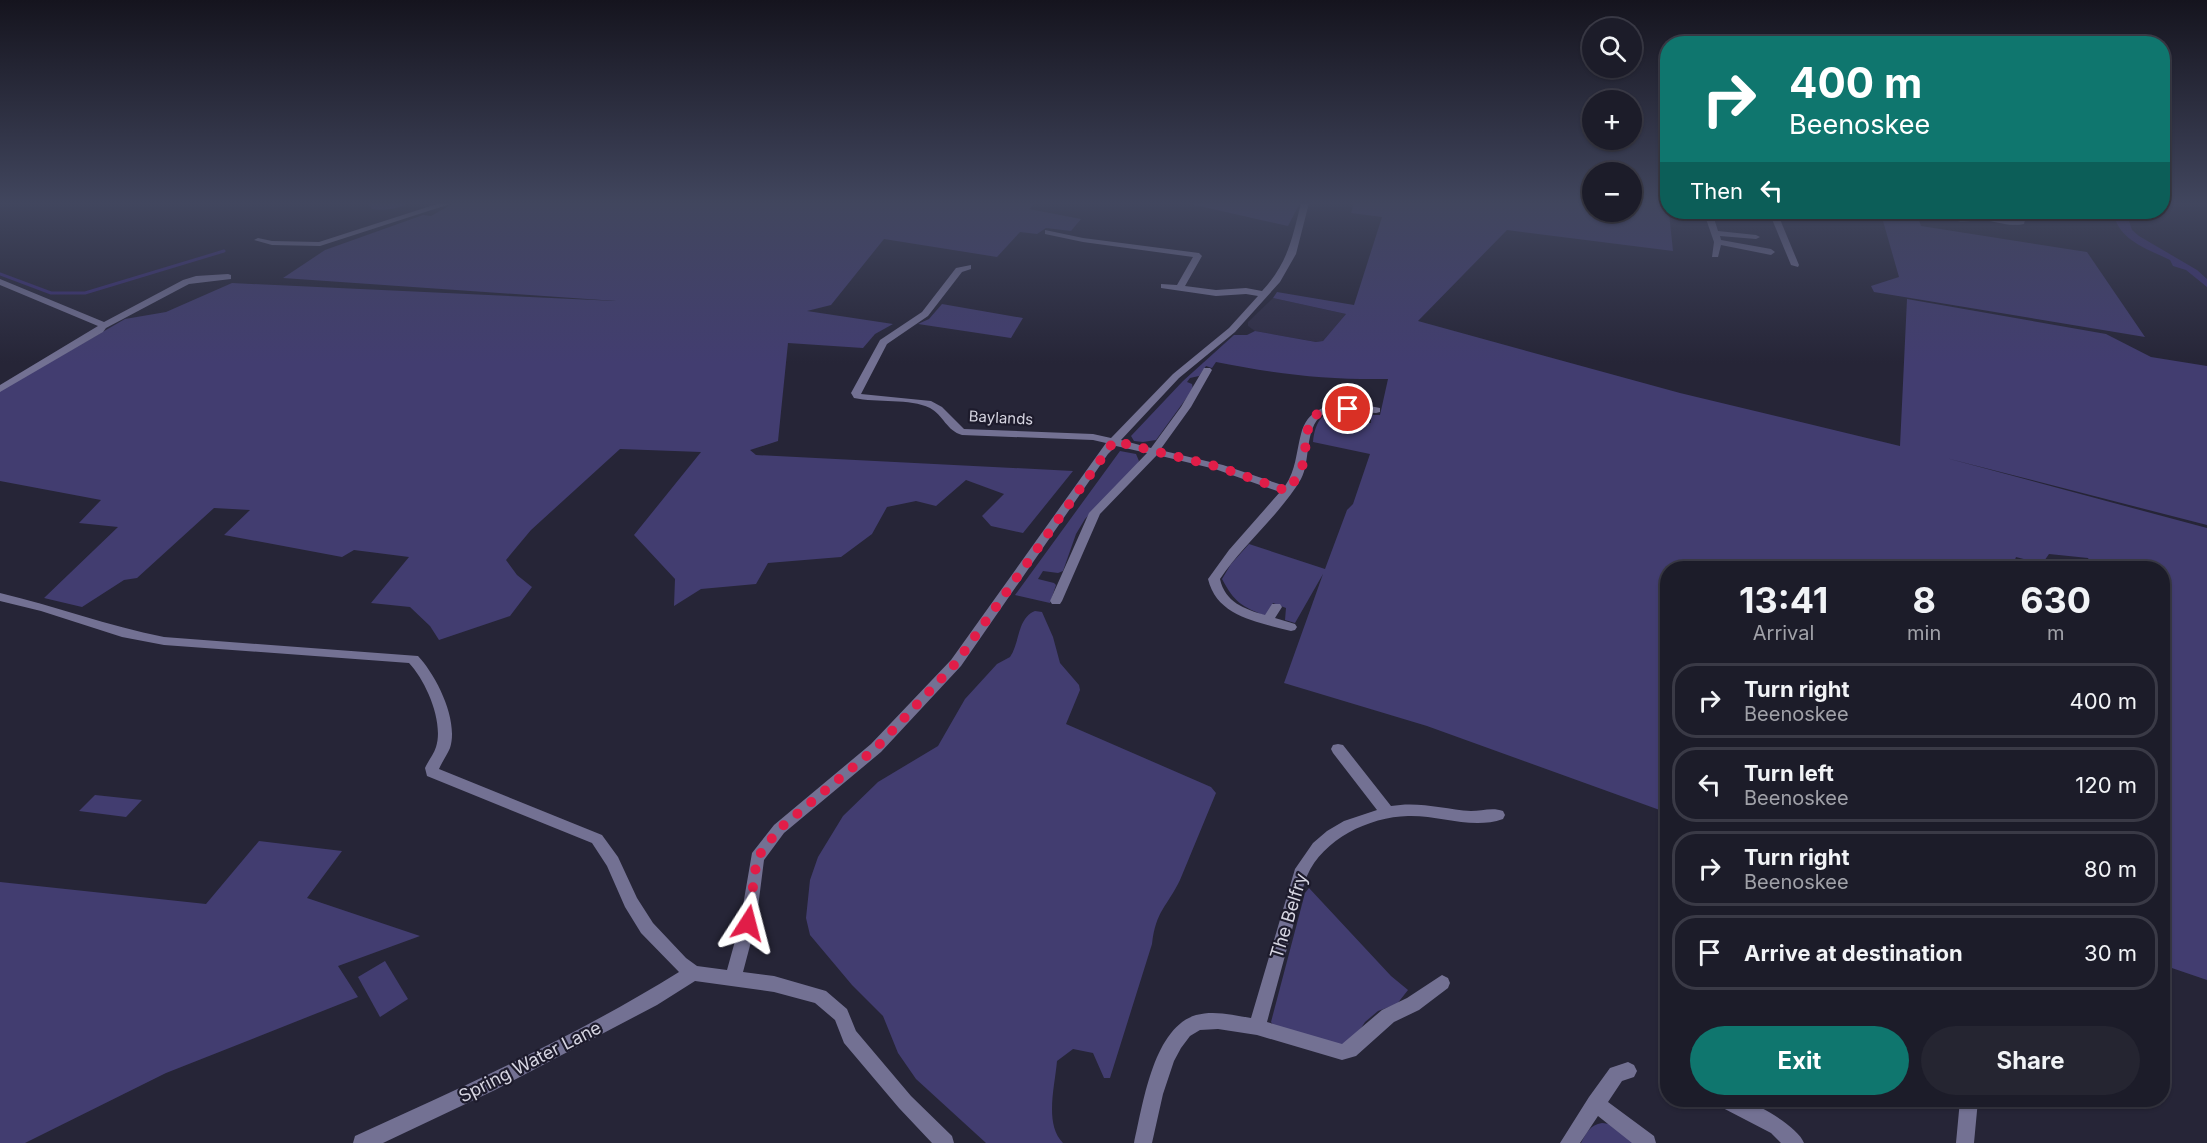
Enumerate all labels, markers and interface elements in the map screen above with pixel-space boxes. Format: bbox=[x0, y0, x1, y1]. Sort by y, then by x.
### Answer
map controls bbox=[1582, 18, 1642, 222]
button: search bbox=[1582, 18, 1642, 78]
text: 400 m bbox=[1789, 57, 1922, 108]
icon: right bbox=[1690, 60, 1768, 138]
button: + bbox=[1582, 90, 1642, 150]
text: Beenoskee bbox=[1789, 108, 1930, 141]
button: − bbox=[1582, 162, 1642, 222]
icon: left bbox=[1755, 174, 1788, 207]
text: Then bbox=[1690, 178, 1743, 204]
pin bbox=[1322, 383, 1373, 434]
icon: arrive bbox=[1331, 392, 1364, 425]
street label: Baylands bbox=[968, 406, 1034, 429]
text: 13:41 bbox=[1739, 578, 1828, 622]
text: 8 bbox=[1912, 578, 1936, 622]
text: 630 bbox=[2020, 578, 2091, 622]
text: Arrival bbox=[1753, 621, 1814, 645]
text: min bbox=[1907, 621, 1941, 645]
text: m bbox=[2047, 621, 2064, 645]
text: Turn right bbox=[1744, 676, 1850, 702]
icon: right bbox=[1693, 684, 1726, 717]
text: 400 m bbox=[2070, 688, 2137, 714]
text: Beenoskee bbox=[1744, 702, 1849, 726]
text: Turn left bbox=[1744, 760, 1834, 786]
icon: left bbox=[1693, 768, 1726, 801]
text: 120 m bbox=[2075, 772, 2137, 798]
text: Beenoskee bbox=[1744, 786, 1849, 810]
text: Turn right bbox=[1744, 844, 1850, 870]
icon: right bbox=[1693, 852, 1726, 885]
text: 80 m bbox=[2084, 856, 2137, 882]
text: Beenoskee bbox=[1744, 870, 1849, 894]
street label: The Belfry bbox=[1266, 871, 1311, 961]
position arrow bbox=[716, 891, 780, 955]
icon: arrive bbox=[1693, 936, 1726, 969]
text: Arrive at destination bbox=[1744, 940, 1963, 966]
text: 30 m bbox=[2084, 940, 2137, 966]
street label: Spring Water Lane bbox=[455, 1017, 605, 1107]
button: Exit bbox=[1690, 1026, 1909, 1095]
button: Share bbox=[1921, 1026, 2140, 1095]

